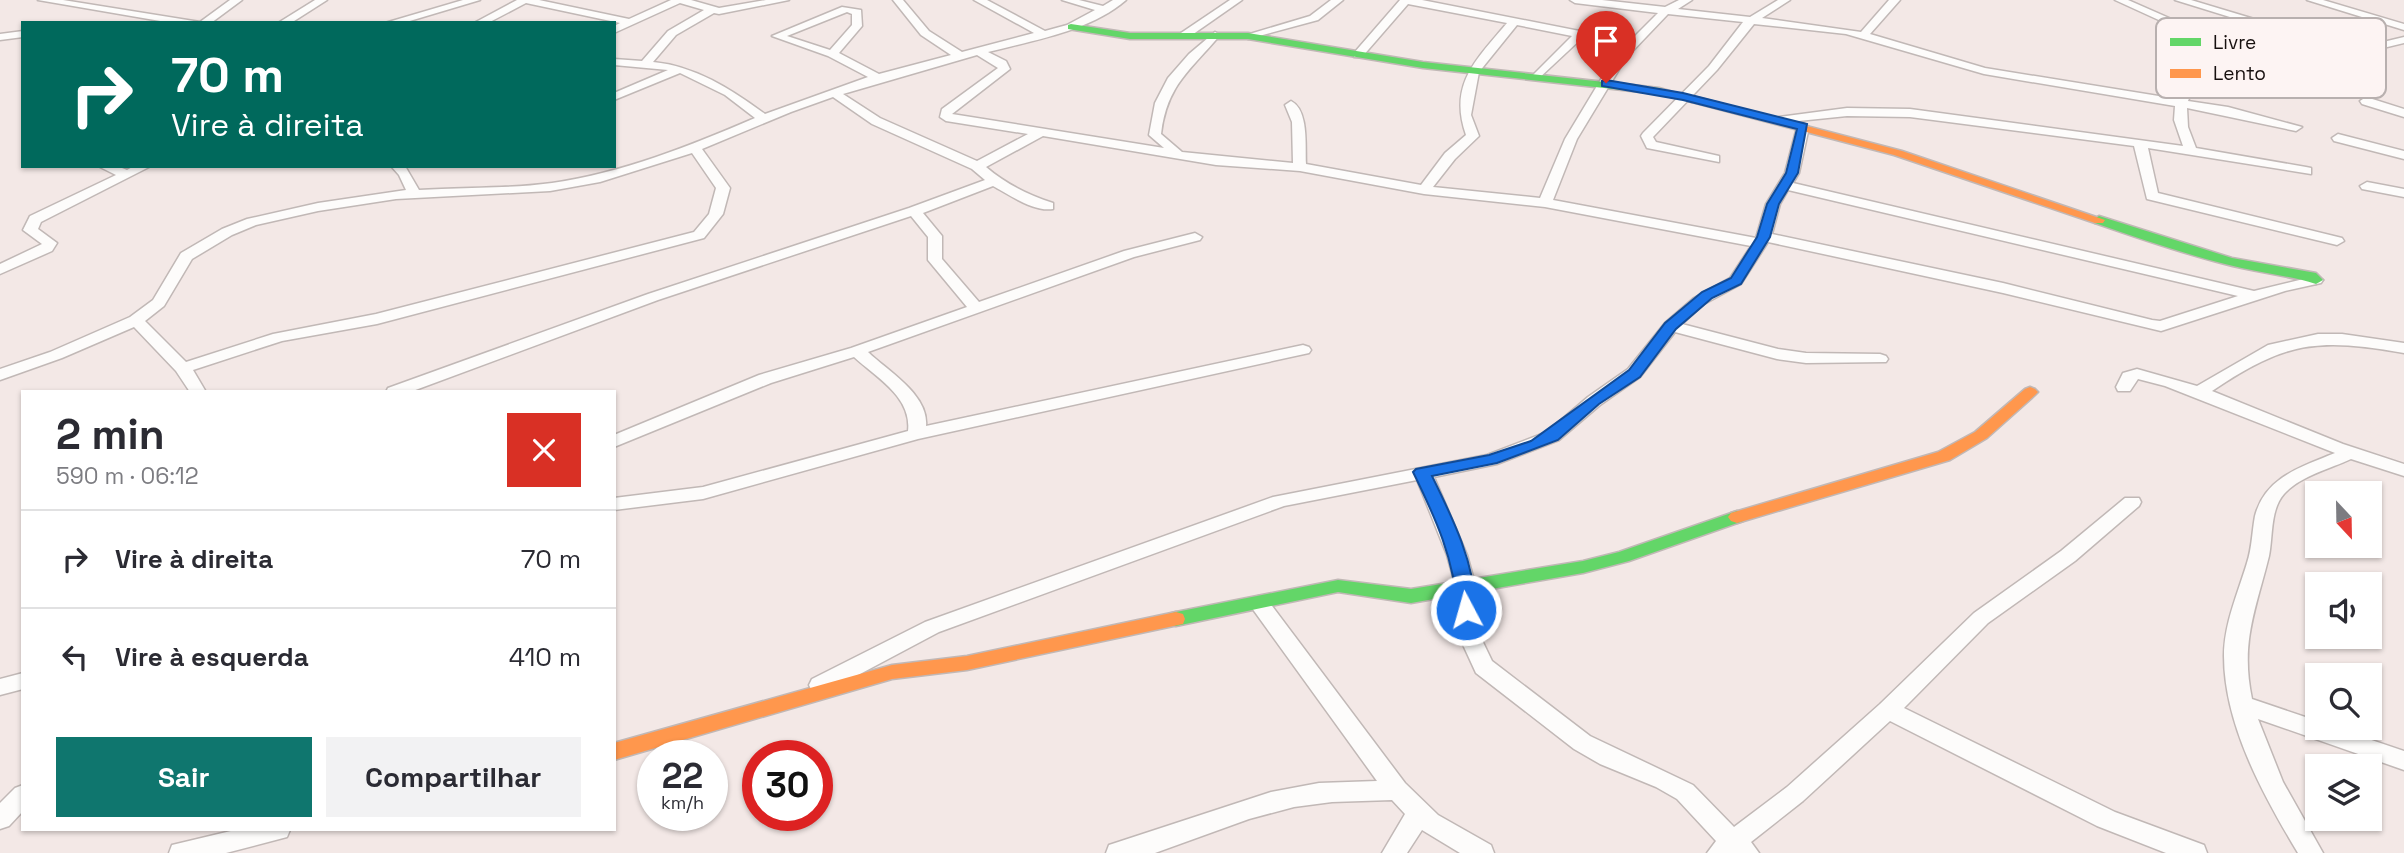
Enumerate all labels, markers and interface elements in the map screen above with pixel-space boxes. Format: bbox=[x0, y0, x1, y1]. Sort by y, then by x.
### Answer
pin bbox=[1576, 11, 1636, 83]
legend bbox=[2156, 18, 2386, 98]
icon: arrive bbox=[1587, 22, 1625, 60]
text: Livre bbox=[2213, 30, 2256, 55]
text: 70 m bbox=[171, 44, 284, 106]
icon: right bbox=[56, 49, 147, 140]
text: Lento bbox=[2213, 61, 2266, 86]
text: Vire à direita bbox=[171, 105, 364, 145]
text: 2 min bbox=[56, 408, 165, 461]
button: close bbox=[507, 413, 581, 487]
text: 590 m · 06:12 bbox=[56, 461, 199, 491]
north arrow bbox=[2305, 481, 2382, 558]
map controls bbox=[2305, 481, 2382, 831]
icon: right bbox=[56, 540, 94, 578]
text: Vire à direita bbox=[115, 542, 273, 576]
text: 70 m bbox=[521, 542, 581, 576]
button: sound bbox=[2305, 572, 2382, 649]
position arrow bbox=[1429, 573, 1503, 647]
icon: left bbox=[56, 638, 94, 676]
text: Vire à esquerda bbox=[115, 640, 309, 674]
text: 410 m bbox=[509, 640, 581, 674]
button: search bbox=[2305, 663, 2382, 740]
button: Sair bbox=[56, 737, 312, 817]
button: Compartilhar bbox=[326, 737, 581, 817]
speed limit sign: 30 bbox=[742, 740, 833, 831]
text: 22 bbox=[662, 754, 703, 798]
button: layers bbox=[2305, 754, 2382, 831]
text: km/h bbox=[661, 791, 704, 814]

